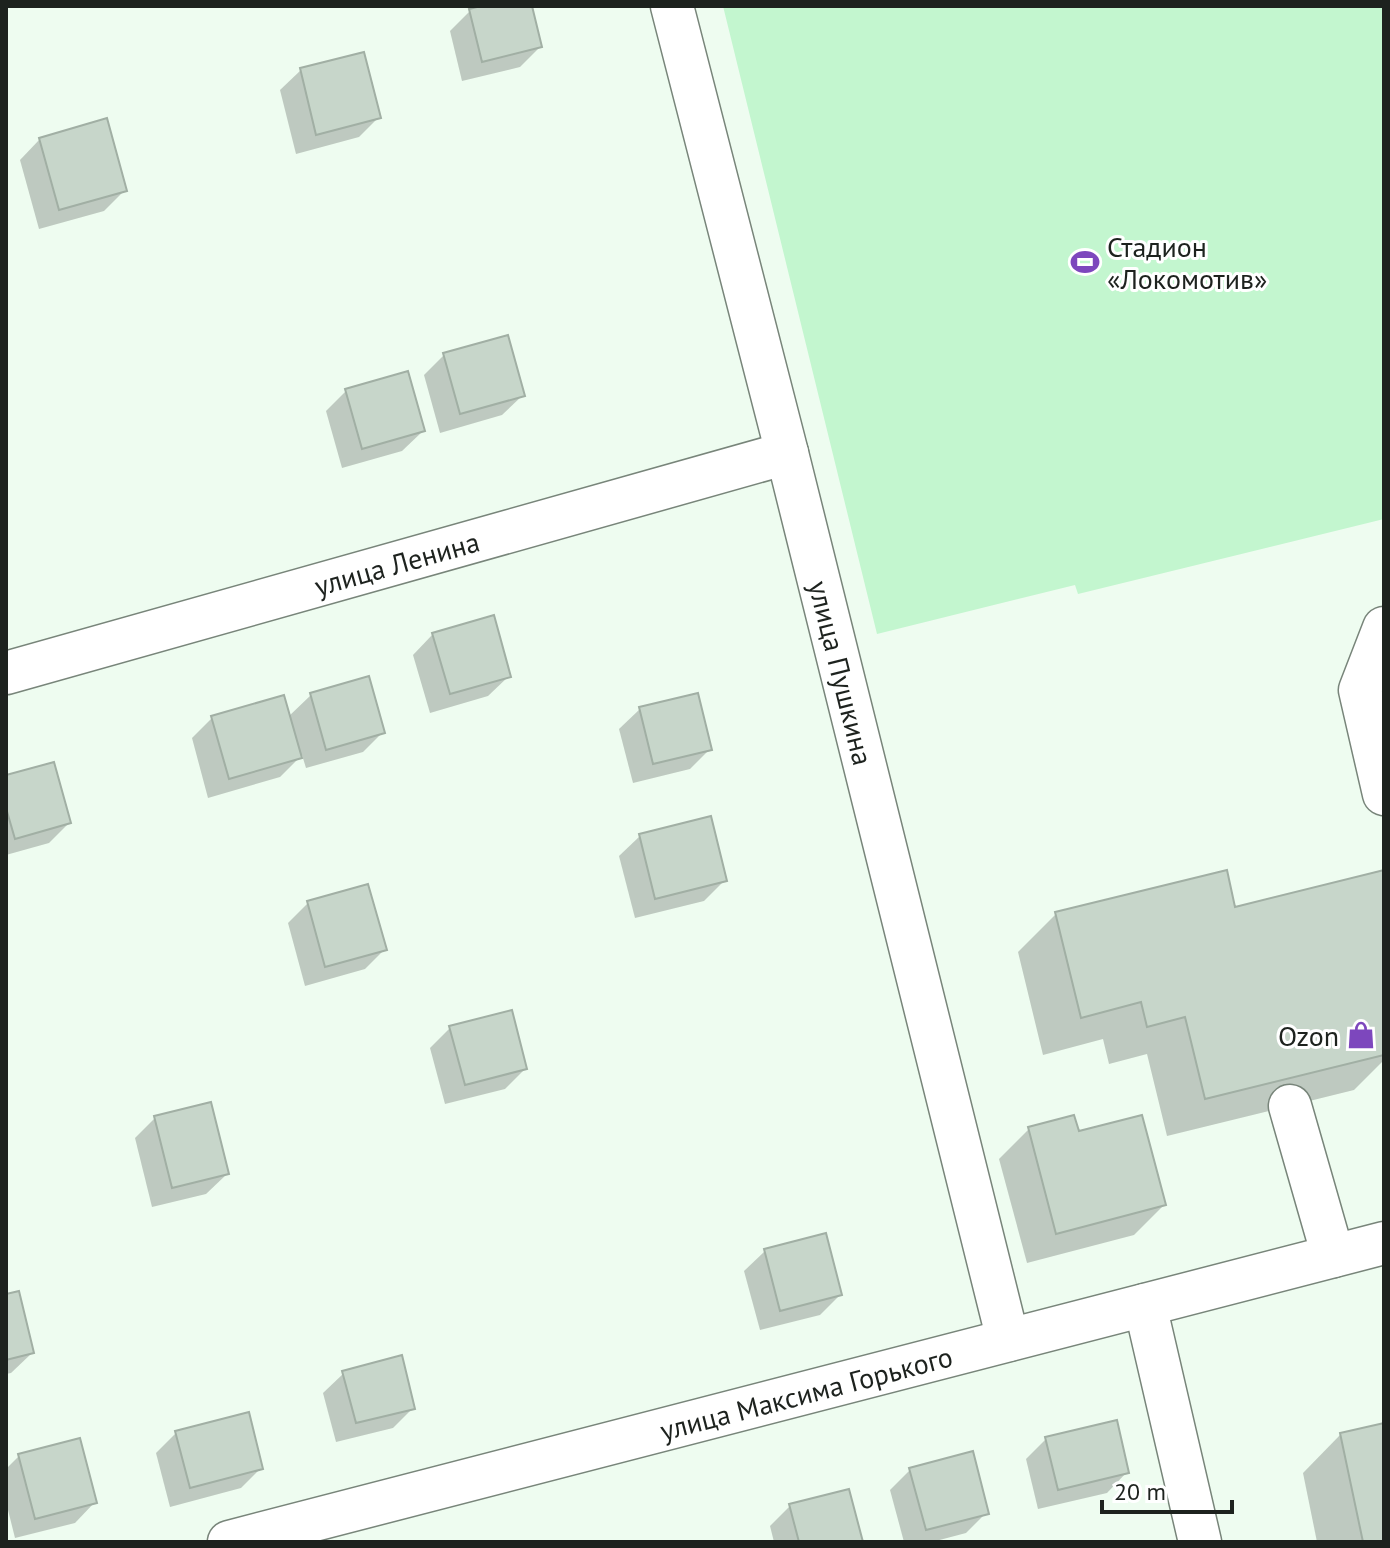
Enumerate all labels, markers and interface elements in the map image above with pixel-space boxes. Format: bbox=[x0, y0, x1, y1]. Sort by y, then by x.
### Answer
place label: Стадион «Локомотив» bbox=[1107, 228, 1267, 297]
sports icon: Стадион «Локомотив» bbox=[1070, 247, 1100, 277]
street label: улица Ленина bbox=[310, 522, 483, 604]
street label: улица Пушкина bbox=[801, 577, 882, 769]
place label: Ozon bbox=[1278, 1017, 1339, 1054]
shop icon: Ozon bbox=[1346, 1020, 1376, 1050]
street label: улица Максима Горького bbox=[656, 1337, 956, 1448]
scale bar bbox=[1102, 1464, 1232, 1514]
text: 20 m bbox=[1114, 1476, 1166, 1507]

